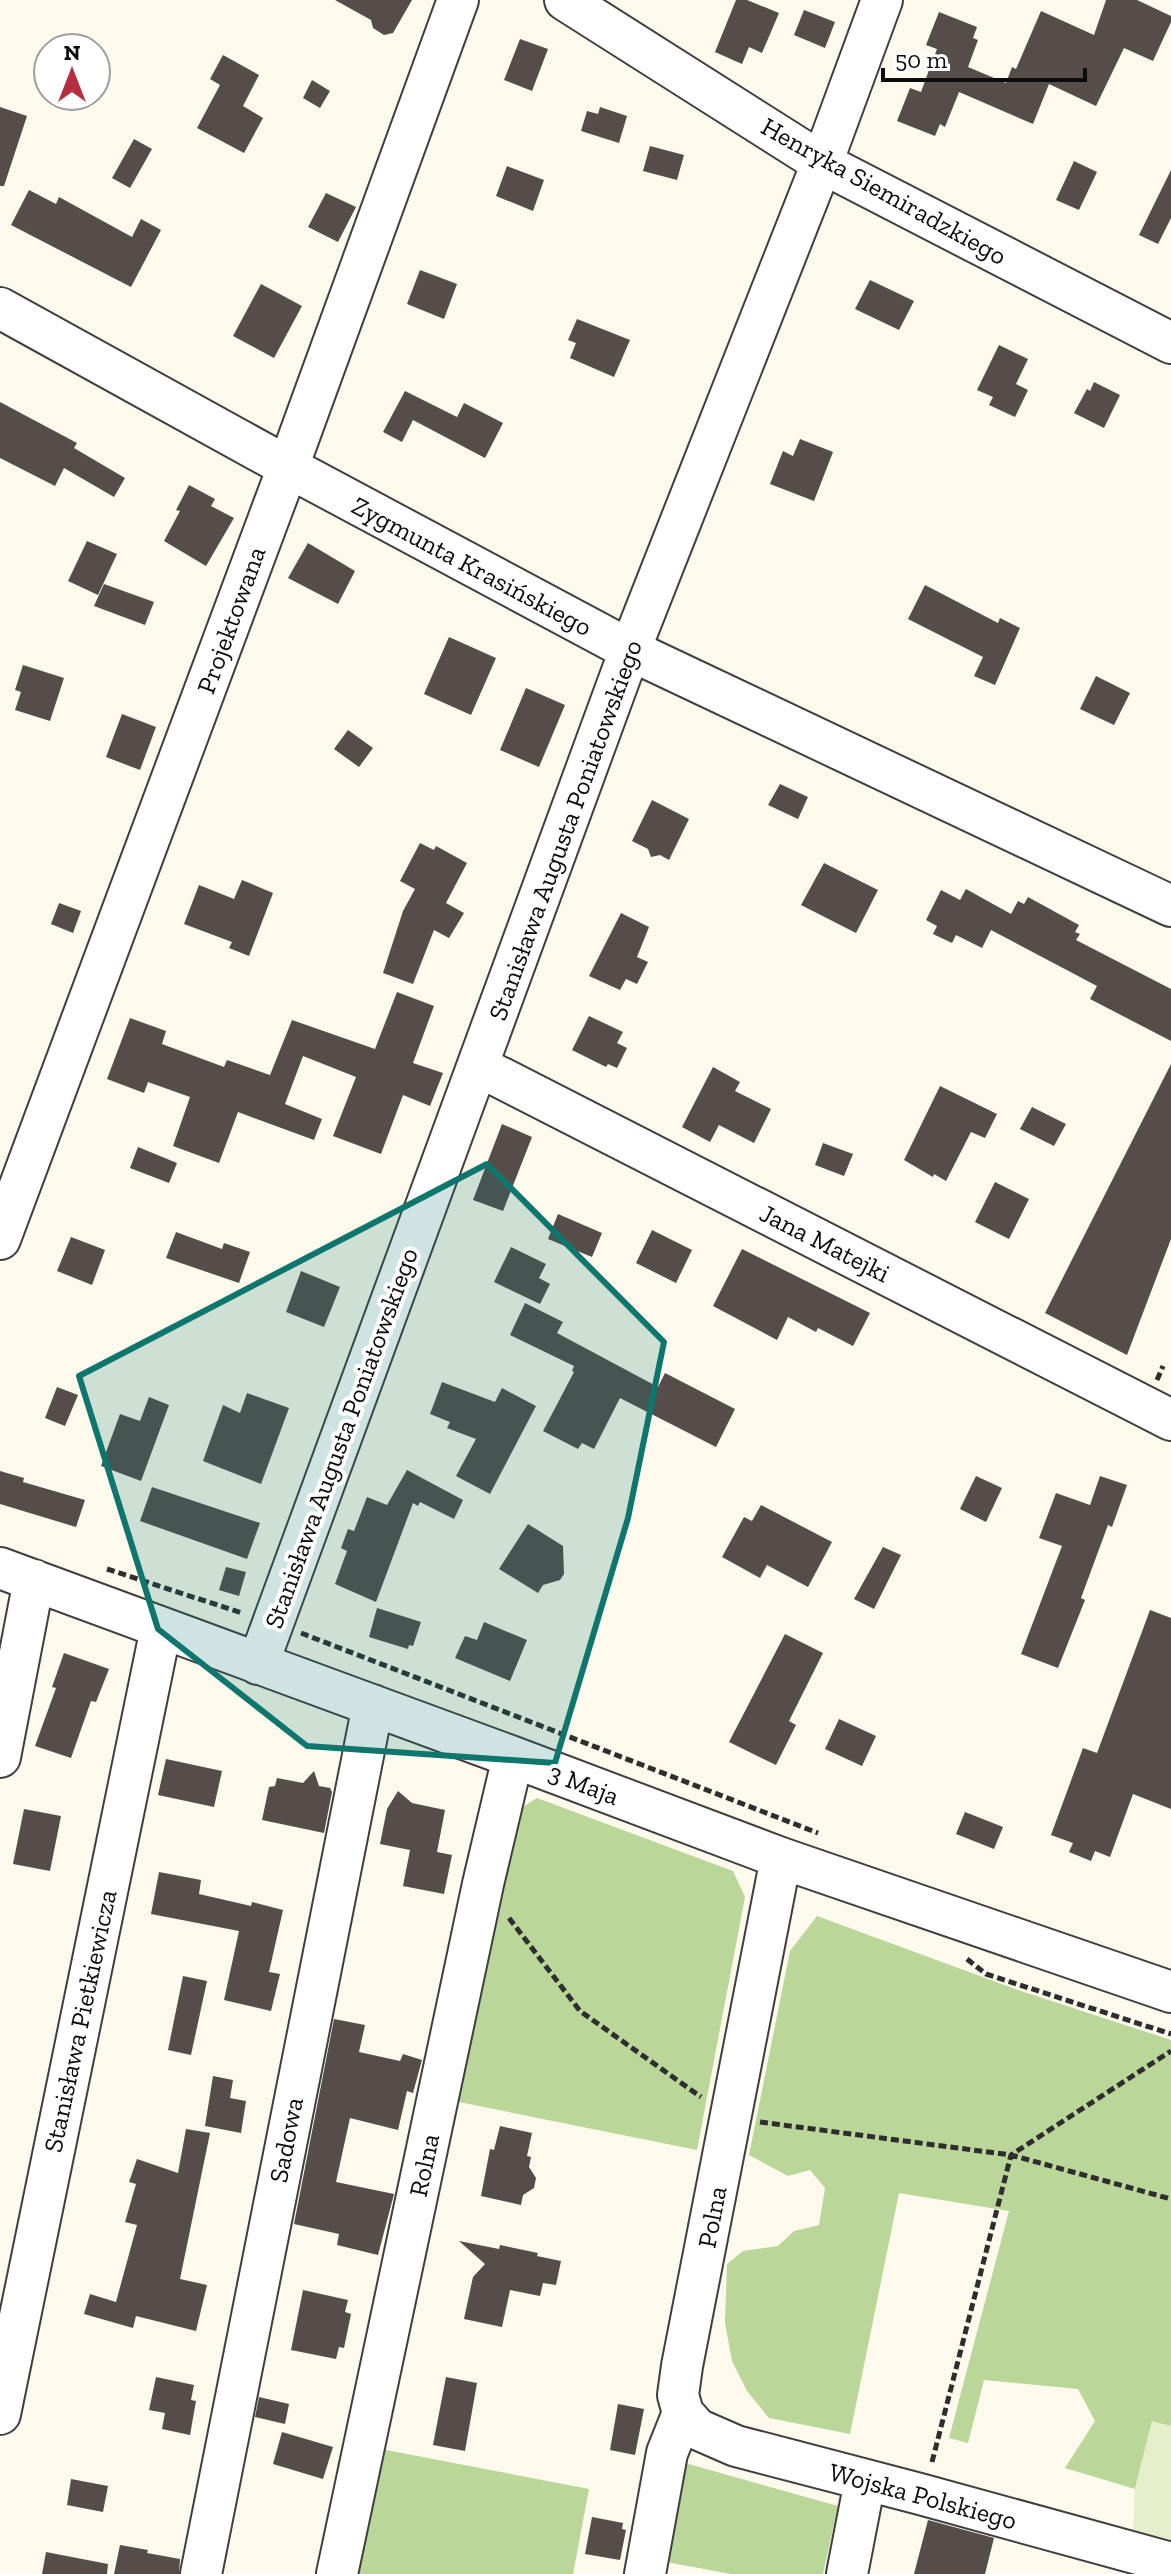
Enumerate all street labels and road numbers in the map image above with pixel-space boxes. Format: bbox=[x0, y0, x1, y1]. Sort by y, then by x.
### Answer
street label: Henryka Siemiradzkiego bbox=[756, 110, 1012, 272]
street label: Zygmunta Krasińskiego bbox=[347, 489, 597, 643]
street label: Projektowana bbox=[190, 542, 273, 698]
street label: Stanisława Augusta Poniatowskiego bbox=[481, 635, 649, 1025]
street label: Jana Matejki bbox=[755, 1197, 895, 1289]
street label: Stanisława Augusta Poniatowskiego bbox=[257, 1243, 425, 1633]
street label: 3 Maja bbox=[544, 1756, 624, 1812]
street label: Stanisława Pietkiewicza bbox=[37, 1886, 124, 2155]
street label: Sadowa bbox=[262, 2094, 310, 2185]
street label: Rolna bbox=[402, 2130, 446, 2199]
street label: Polna bbox=[690, 2183, 734, 2251]
street label: Wojska Polskiego bbox=[826, 2456, 1020, 2536]

